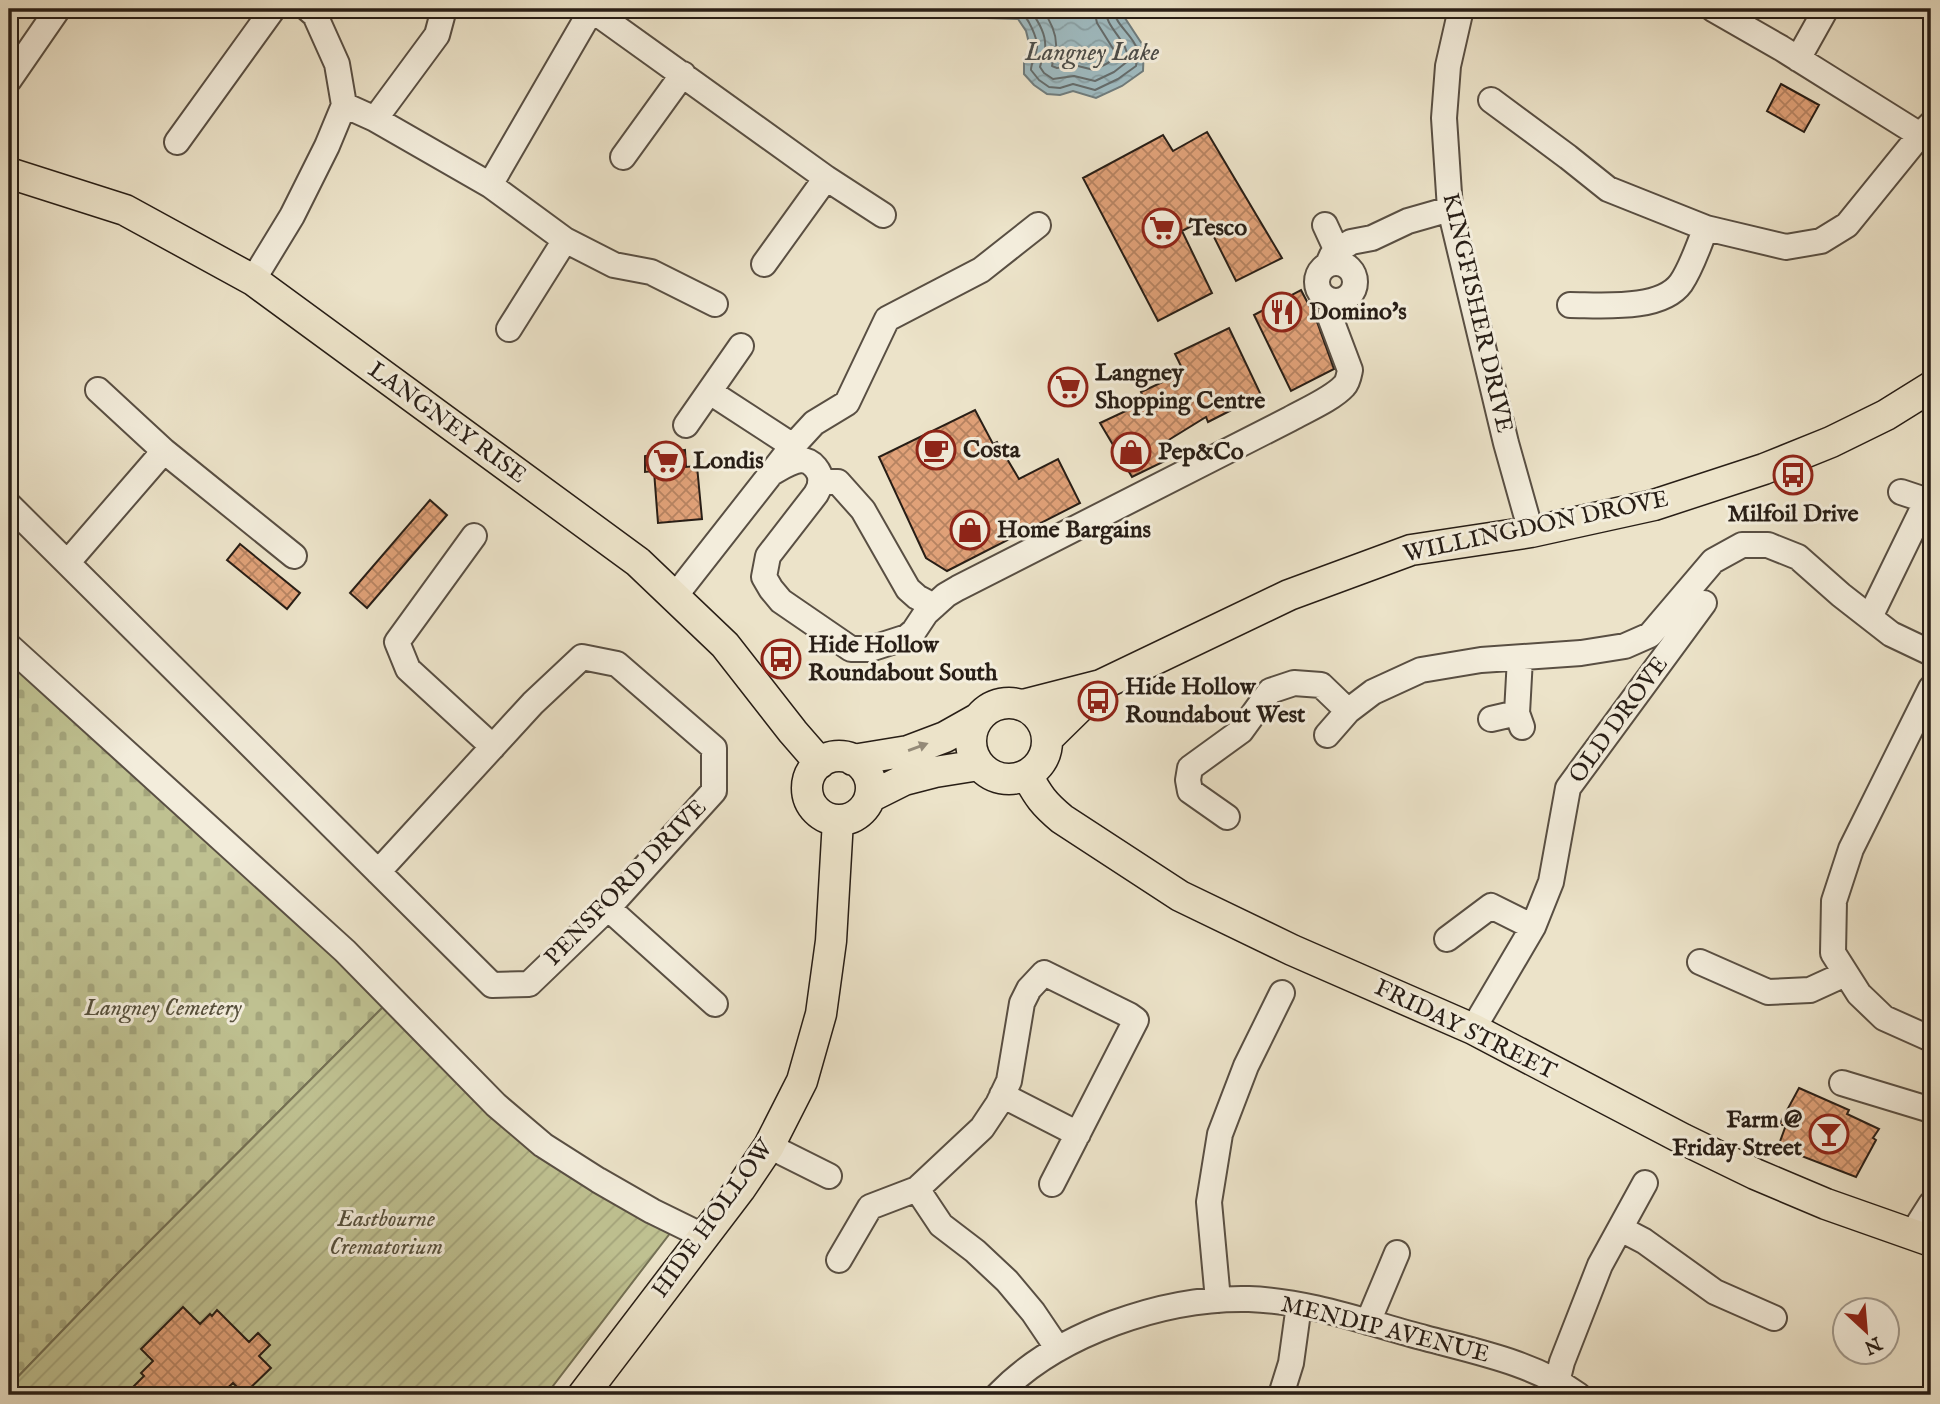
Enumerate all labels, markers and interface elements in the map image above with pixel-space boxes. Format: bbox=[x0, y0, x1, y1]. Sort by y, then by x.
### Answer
water label: Langney Lake bbox=[1024, 36, 1160, 70]
street label: KINGFISHER DRIVE bbox=[1434, 190, 1520, 436]
supermarket icon: Tesco bbox=[1141, 207, 1183, 249]
place label: Tesco bbox=[1188, 213, 1247, 244]
restaurant icon: Domino's bbox=[1261, 291, 1303, 333]
place label: Domino's bbox=[1309, 297, 1407, 328]
street label: LANGNEY RISE bbox=[362, 355, 532, 491]
place label: Langney Shopping Centre bbox=[1095, 358, 1265, 417]
supermarket icon: Langney Shopping Centre bbox=[1047, 366, 1089, 408]
cafe icon: Costa bbox=[915, 429, 957, 471]
shop icon: Pep&Co bbox=[1110, 431, 1152, 473]
place label: Costa bbox=[963, 435, 1021, 466]
place label: Pep&Co bbox=[1158, 437, 1244, 468]
supermarket icon: Londis bbox=[645, 440, 687, 482]
place label: Londis bbox=[693, 446, 764, 477]
bus stop icon: Milfoil Drive bbox=[1772, 454, 1814, 496]
street label: WILLINGDON DROVE bbox=[1400, 484, 1672, 570]
place label: Milfoil Drive bbox=[1727, 499, 1859, 530]
shop icon: Home Bargains bbox=[949, 509, 991, 551]
place label: Home Bargains bbox=[997, 515, 1152, 546]
place label: Hide Hollow Roundabout South bbox=[808, 630, 998, 689]
bus stop icon: Hide Hollow Roundabout South bbox=[760, 638, 802, 680]
street label: OLD DROVE bbox=[1562, 650, 1676, 790]
place label: Hide Hollow Roundabout West bbox=[1125, 672, 1306, 731]
bus stop icon: Hide Hollow Roundabout West bbox=[1077, 680, 1119, 722]
one-way arrow bbox=[907, 741, 928, 752]
street label: PENSFORD DRIVE bbox=[538, 793, 714, 973]
street label: FRIDAY STREET bbox=[1369, 973, 1562, 1088]
park label: Langney Cemetery bbox=[83, 993, 243, 1024]
place label: Farm @ Friday Street bbox=[1672, 1105, 1803, 1164]
bar icon: Farm @ Friday Street bbox=[1808, 1113, 1850, 1155]
street label: HIDE HOLLOW bbox=[645, 1133, 782, 1304]
park label: Eastbourne Crematorium bbox=[329, 1204, 443, 1263]
street label: MENDIP AVENUE bbox=[1278, 1289, 1492, 1371]
north arrow bbox=[1832, 1296, 1902, 1366]
text: N bbox=[1859, 1330, 1886, 1359]

